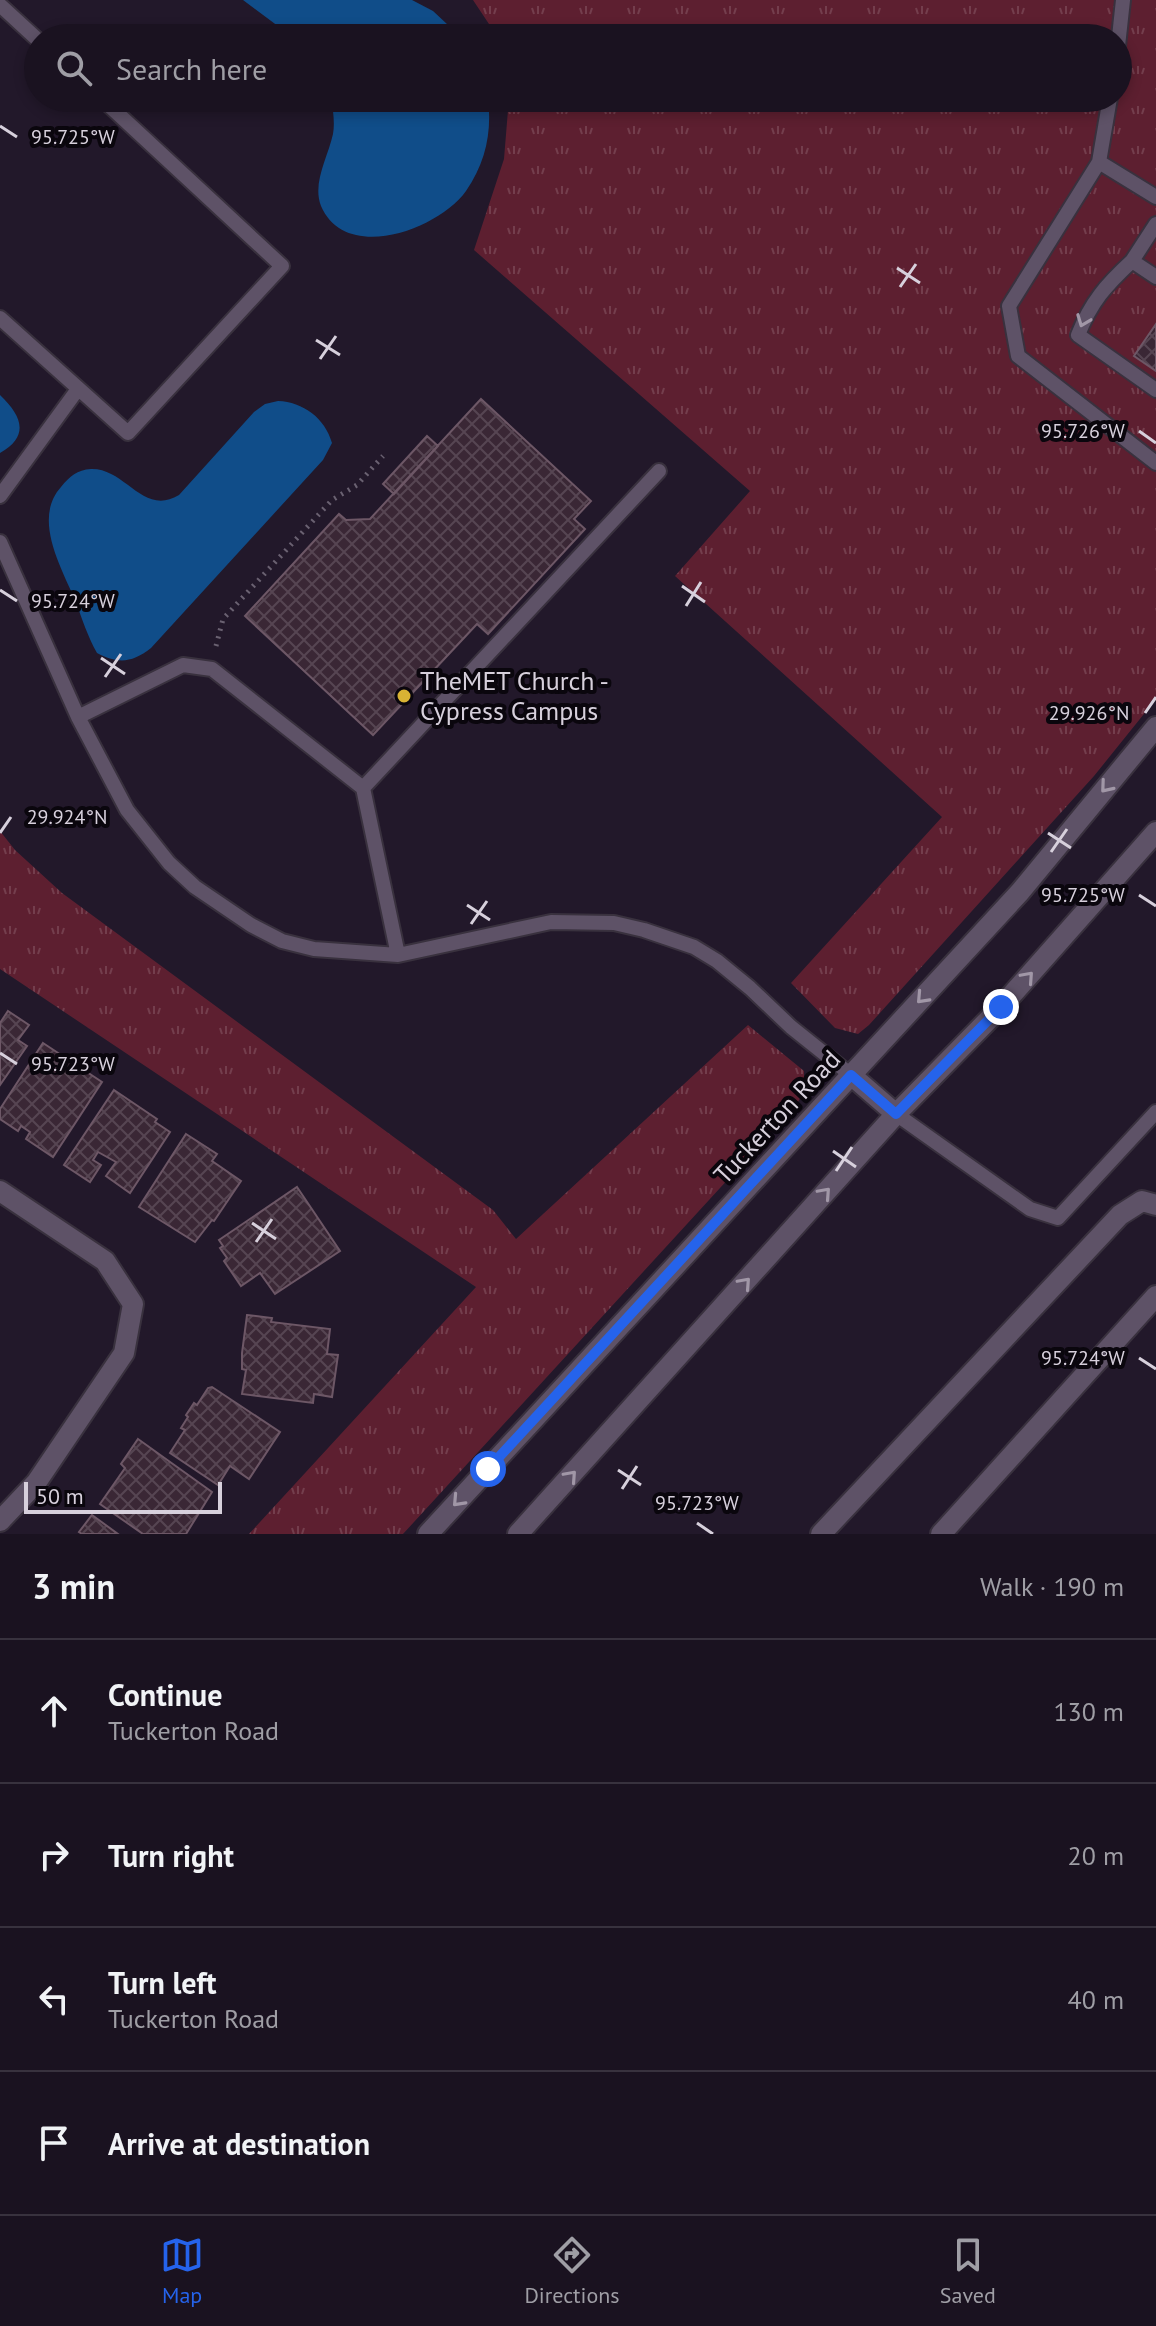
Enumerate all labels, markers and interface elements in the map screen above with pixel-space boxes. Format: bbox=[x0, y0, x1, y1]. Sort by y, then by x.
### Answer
search box bbox=[24, 24, 1132, 112]
icon: search bbox=[52, 46, 96, 90]
text: Search here bbox=[116, 49, 267, 88]
text: 95.725°W bbox=[31, 124, 115, 150]
one-way arrow bbox=[1076, 313, 1093, 327]
text: 95.726°W bbox=[1041, 418, 1125, 444]
text: 95.724°W bbox=[31, 588, 115, 614]
place label: TheMET Church - Cypress Campus bbox=[420, 664, 609, 727]
marker: TheMET Church - Cypress Campus bbox=[395, 687, 413, 705]
text: 29.926°N bbox=[1049, 700, 1129, 726]
one-way arrow bbox=[1101, 778, 1116, 792]
text: 29.924°N bbox=[27, 804, 107, 830]
text: 95.725°W bbox=[1041, 882, 1125, 908]
one-way arrow bbox=[1018, 972, 1032, 987]
one-way arrow bbox=[917, 989, 931, 1004]
route end bbox=[983, 989, 1019, 1025]
street label: Tuckerton Road bbox=[706, 1043, 847, 1190]
text: 95.723°W bbox=[31, 1051, 115, 1077]
one-way arrow bbox=[816, 1188, 831, 1202]
one-way arrow bbox=[735, 1277, 749, 1292]
text: 95.724°W bbox=[1041, 1345, 1125, 1371]
route start bbox=[470, 1451, 506, 1487]
one-way arrow bbox=[561, 1471, 576, 1485]
scale bar bbox=[24, 1478, 222, 1514]
text: 50 m bbox=[36, 1482, 84, 1510]
text: 95.723°W bbox=[655, 1490, 739, 1516]
one-way arrow bbox=[453, 1492, 467, 1507]
text: 3 min bbox=[32, 1564, 115, 1608]
text: Walk · 190 m bbox=[980, 1570, 1124, 1603]
text: Continue bbox=[108, 1675, 222, 1714]
icon: ahead bbox=[32, 1689, 76, 1733]
text: 130 m bbox=[1053, 1695, 1124, 1728]
text: Tuckerton Road bbox=[108, 1714, 279, 1747]
icon: right bbox=[32, 1833, 76, 1877]
text: Turn right bbox=[108, 1836, 234, 1875]
text: 20 m bbox=[1068, 1839, 1124, 1872]
text: Turn left bbox=[108, 1963, 216, 2002]
icon: left bbox=[32, 1977, 76, 2021]
text: 40 m bbox=[1068, 1983, 1124, 2016]
text: Tuckerton Road bbox=[108, 2002, 279, 2035]
icon: arrive bbox=[32, 2121, 76, 2165]
text: Arrive at destination bbox=[108, 2124, 370, 2163]
tab: Map bbox=[160, 2233, 204, 2309]
tab: Directions bbox=[524, 2233, 620, 2309]
tab: Saved bbox=[940, 2233, 996, 2309]

